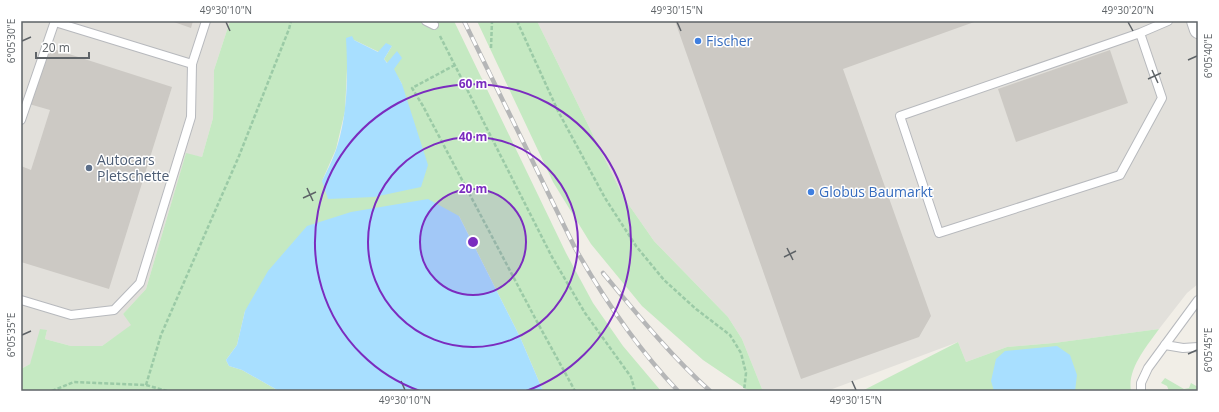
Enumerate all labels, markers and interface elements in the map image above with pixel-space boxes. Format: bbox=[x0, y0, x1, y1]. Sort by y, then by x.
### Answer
text: 49°30'10"N bbox=[200, 3, 252, 17]
text: 49°30'15"N bbox=[651, 3, 703, 17]
text: 49°30'20"N bbox=[1102, 3, 1154, 17]
text: 6°05'30"E bbox=[4, 19, 18, 63]
place label: Fischer bbox=[706, 31, 753, 50]
scale bar bbox=[36, 34, 89, 60]
text: 6°05'40"E bbox=[1201, 34, 1215, 78]
marker: Fischer bbox=[693, 36, 703, 46]
text: 20 m bbox=[42, 39, 70, 56]
text: 60 m bbox=[459, 75, 487, 92]
text: 40 m bbox=[459, 128, 487, 145]
place label: Autocars Pletschette bbox=[97, 150, 170, 185]
marker: Autocars Pletschette bbox=[84, 163, 94, 173]
text: 20 m bbox=[459, 180, 487, 197]
place label: Globus Baumarkt bbox=[819, 182, 933, 201]
marker: Globus Baumarkt bbox=[806, 187, 816, 197]
centre of rings bbox=[466, 235, 480, 249]
text: 6°05'35"E bbox=[4, 313, 18, 357]
text: 6°05'45"E bbox=[1201, 328, 1215, 372]
text: 49°30'10"N bbox=[379, 393, 431, 407]
text: 49°30'15"N bbox=[830, 393, 882, 407]

